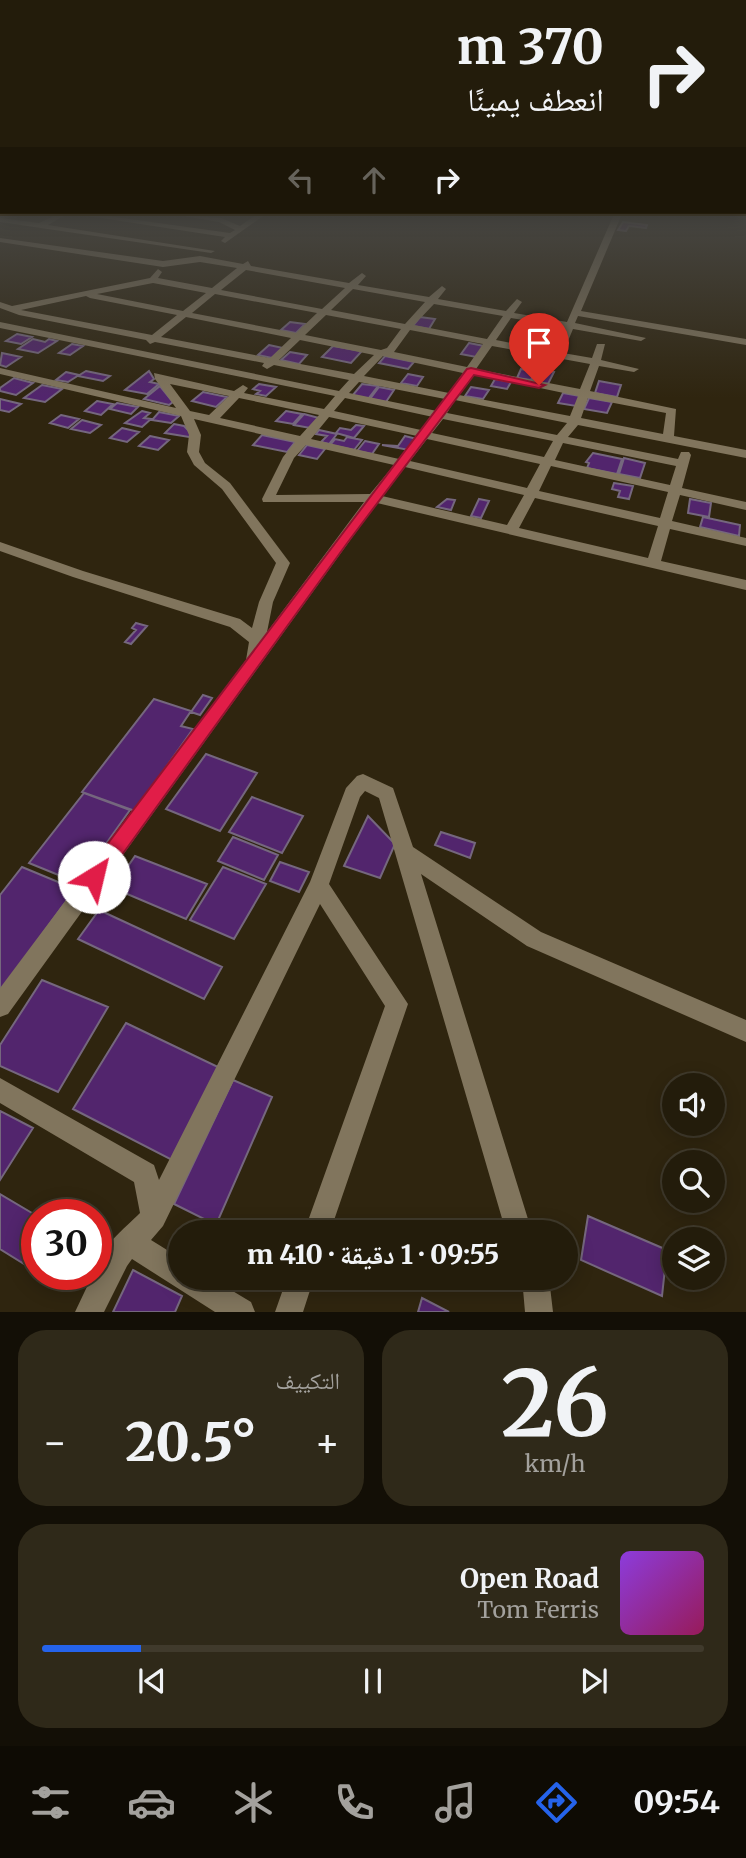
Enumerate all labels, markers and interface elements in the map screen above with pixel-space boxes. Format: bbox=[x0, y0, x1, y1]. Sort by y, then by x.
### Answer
text: 370 m bbox=[457, 16, 604, 77]
icon: right bbox=[628, 28, 719, 119]
text: انعطف يمينًا bbox=[467, 80, 604, 120]
icon: left bbox=[282, 161, 320, 199]
icon: ahead bbox=[355, 161, 393, 199]
icon: right bbox=[428, 161, 466, 199]
pin bbox=[509, 313, 569, 385]
icon: arrive bbox=[520, 324, 558, 362]
position arrow bbox=[57, 840, 131, 914]
map controls bbox=[662, 1073, 725, 1290]
button: sound bbox=[662, 1073, 725, 1136]
button: search bbox=[662, 1150, 725, 1213]
speed limit sign: 30 bbox=[21, 1199, 112, 1290]
button: layers bbox=[662, 1227, 725, 1290]
text: 09:55 · 1 دقيقة · 410 m bbox=[247, 1238, 499, 1271]
text: 26 bbox=[501, 1346, 609, 1461]
text: التكييف bbox=[275, 1366, 340, 1395]
text: 20.5° bbox=[125, 1410, 257, 1475]
text: − bbox=[42, 1419, 67, 1466]
text: + bbox=[315, 1419, 340, 1466]
text: km/h bbox=[525, 1449, 585, 1478]
text: Open Road bbox=[460, 1562, 599, 1595]
text: Tom Ferris bbox=[477, 1595, 599, 1624]
icon: previous bbox=[133, 1662, 171, 1700]
icon: pause bbox=[354, 1662, 392, 1700]
icon: next bbox=[575, 1662, 613, 1700]
icon: filters bbox=[26, 1778, 75, 1827]
icon: car bbox=[127, 1778, 176, 1827]
icon: climate bbox=[229, 1778, 278, 1827]
icon: phone bbox=[330, 1778, 379, 1827]
icon: music bbox=[431, 1778, 480, 1827]
icon: directions bbox=[532, 1778, 581, 1827]
text: 09:54 bbox=[633, 1782, 720, 1822]

